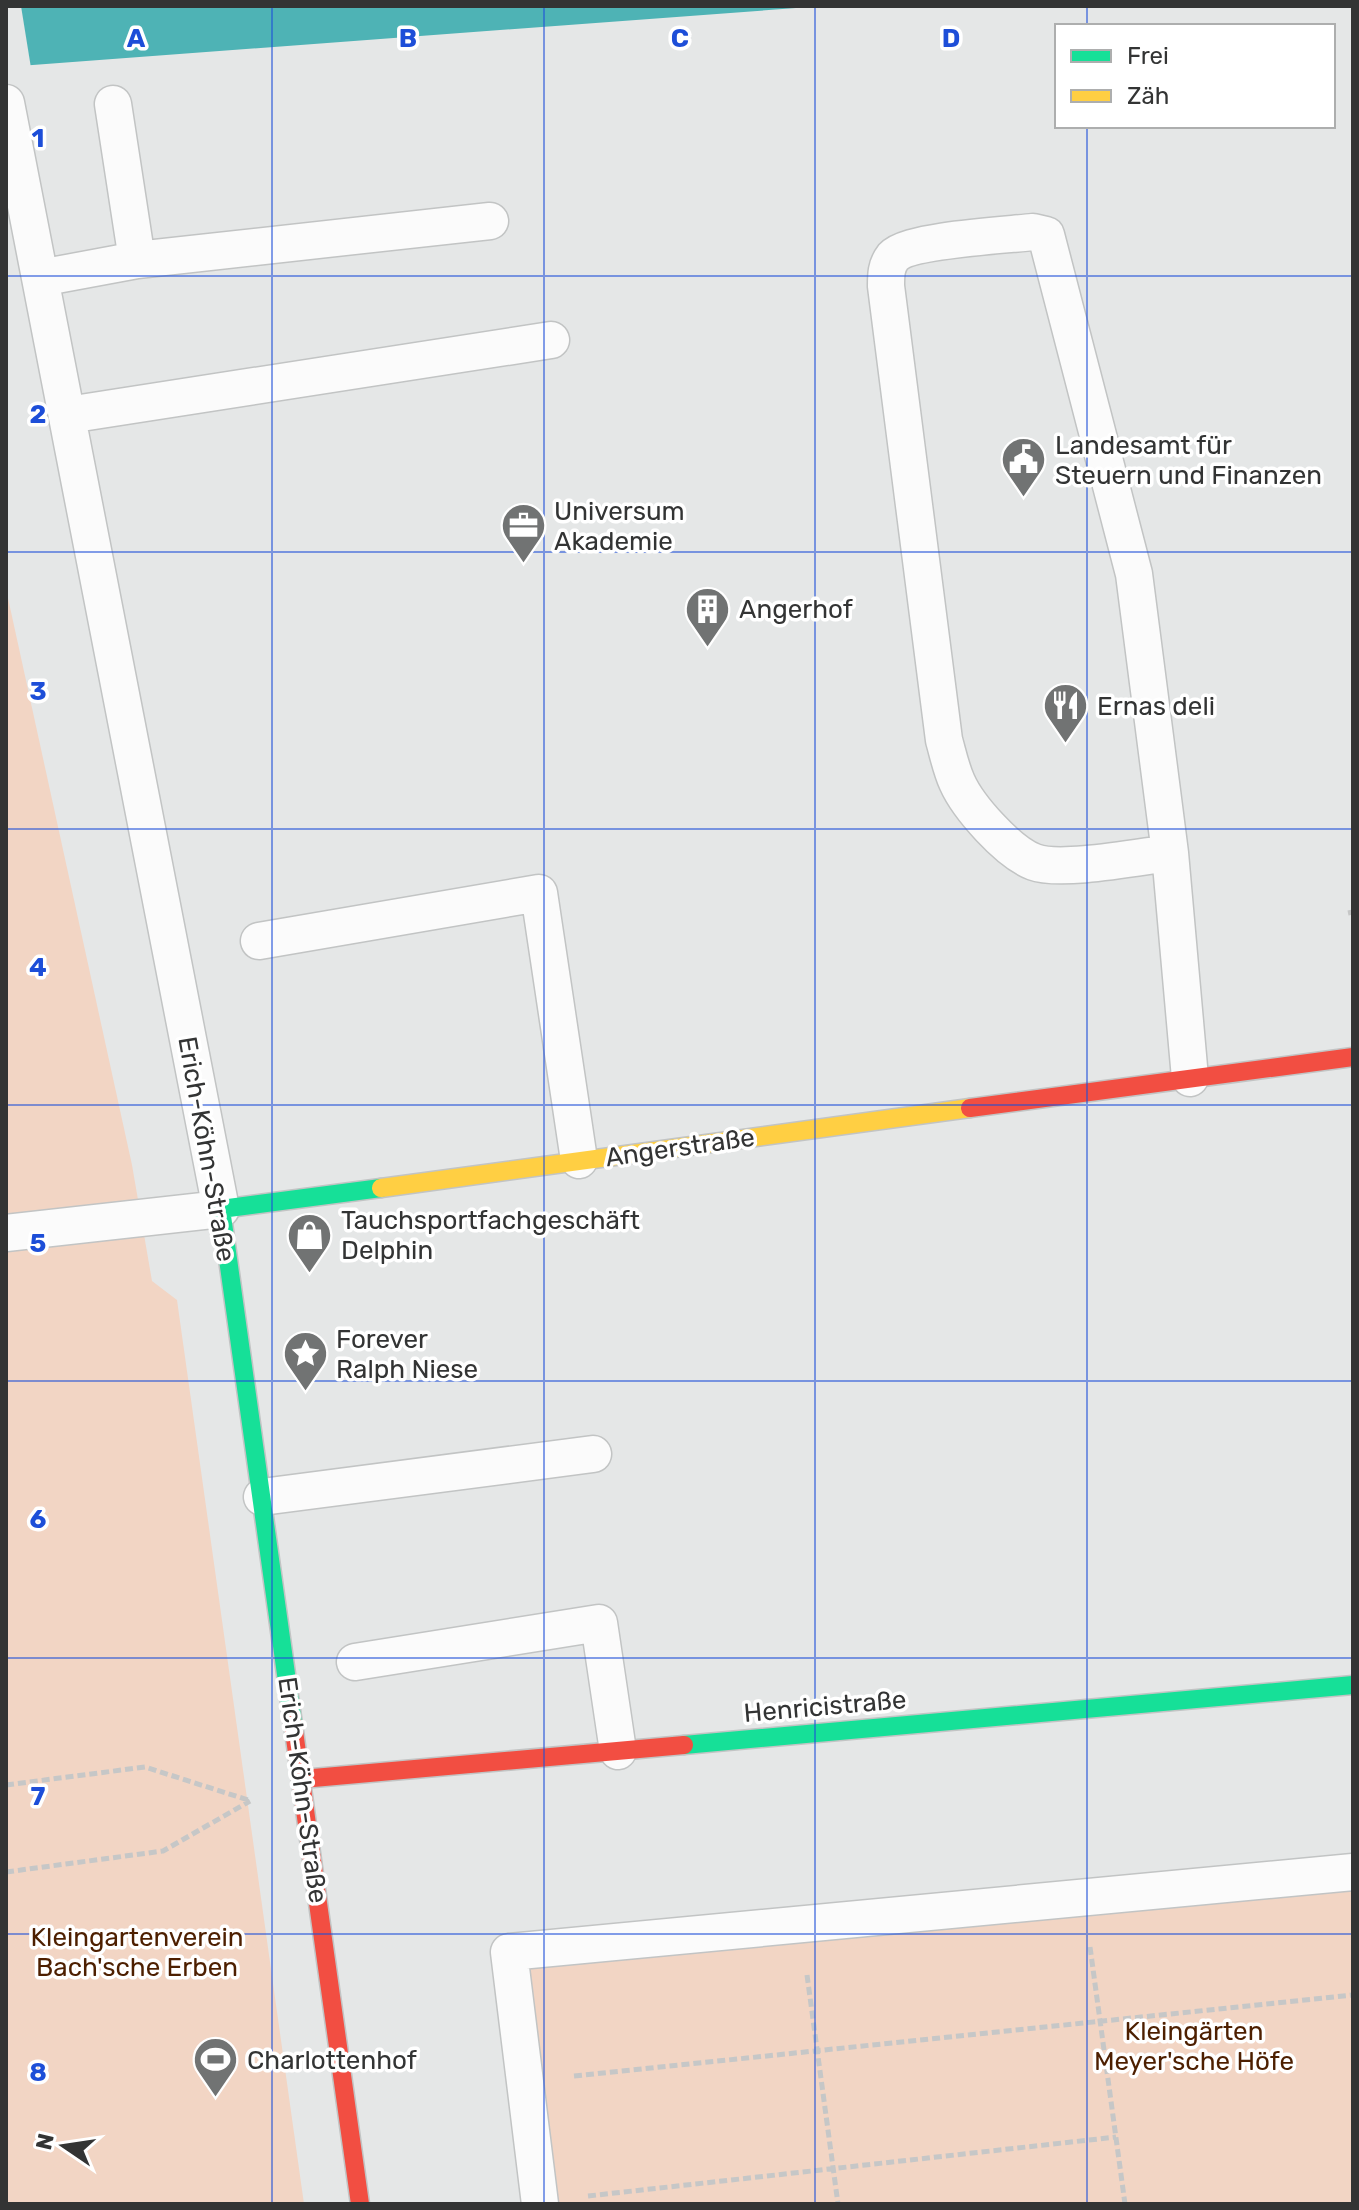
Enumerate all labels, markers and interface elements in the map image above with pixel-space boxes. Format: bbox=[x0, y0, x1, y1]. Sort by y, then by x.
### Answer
text: A bbox=[127, 23, 146, 54]
text: B bbox=[399, 23, 417, 54]
text: C bbox=[671, 23, 689, 54]
text: D bbox=[942, 23, 960, 54]
legend bbox=[1055, 24, 1335, 128]
text: Frei bbox=[1127, 42, 1169, 70]
text: Zäh bbox=[1127, 82, 1169, 110]
text: 1 bbox=[32, 123, 44, 154]
text: 2 bbox=[30, 399, 46, 430]
place label: Landesamt für Steuern und Finanzen bbox=[1055, 430, 1322, 491]
public building icon: Landesamt für Steuern und Finanzen bbox=[1000, 436, 1048, 499]
place label: Universum Akademie bbox=[554, 496, 685, 557]
office icon: Universum Akademie bbox=[499, 502, 547, 565]
building icon: Angerhof bbox=[684, 585, 732, 648]
place label: Angerhof bbox=[739, 594, 853, 625]
text: 3 bbox=[29, 676, 47, 707]
restaurant icon: Ernas deli bbox=[1042, 682, 1090, 745]
place label: Ernas deli bbox=[1097, 691, 1215, 722]
text: 4 bbox=[29, 952, 47, 983]
street label: Erich-Köhn-Straße bbox=[171, 1034, 242, 1264]
street label: Angerstraße bbox=[603, 1122, 757, 1173]
place label: Tauchsportfachgeschäft Delphin bbox=[341, 1205, 640, 1266]
shop icon: Tauchsportfachgeschäft Delphin bbox=[286, 1211, 334, 1274]
text: 5 bbox=[30, 1228, 46, 1259]
place label: Forever Ralph Niese bbox=[336, 1324, 478, 1385]
place icon: Forever Ralph Niese bbox=[281, 1330, 329, 1393]
text: 6 bbox=[30, 1504, 47, 1535]
street label: Erich-Köhn-Straße bbox=[271, 1675, 334, 1905]
street label: Henricistraße bbox=[743, 1684, 908, 1729]
text: 7 bbox=[31, 1781, 46, 1812]
park label: Kleingartenverein Bach'sche Erben bbox=[30, 1922, 244, 1983]
park label: Kleingärten Meyer'sche Höfe bbox=[1094, 2016, 1294, 2077]
sports icon: Charlottenhof bbox=[192, 2036, 240, 2099]
place label: Charlottenhof bbox=[247, 2045, 417, 2076]
text: 8 bbox=[29, 2057, 47, 2088]
north arrow bbox=[24, 2106, 104, 2186]
text: N bbox=[30, 2131, 60, 2152]

